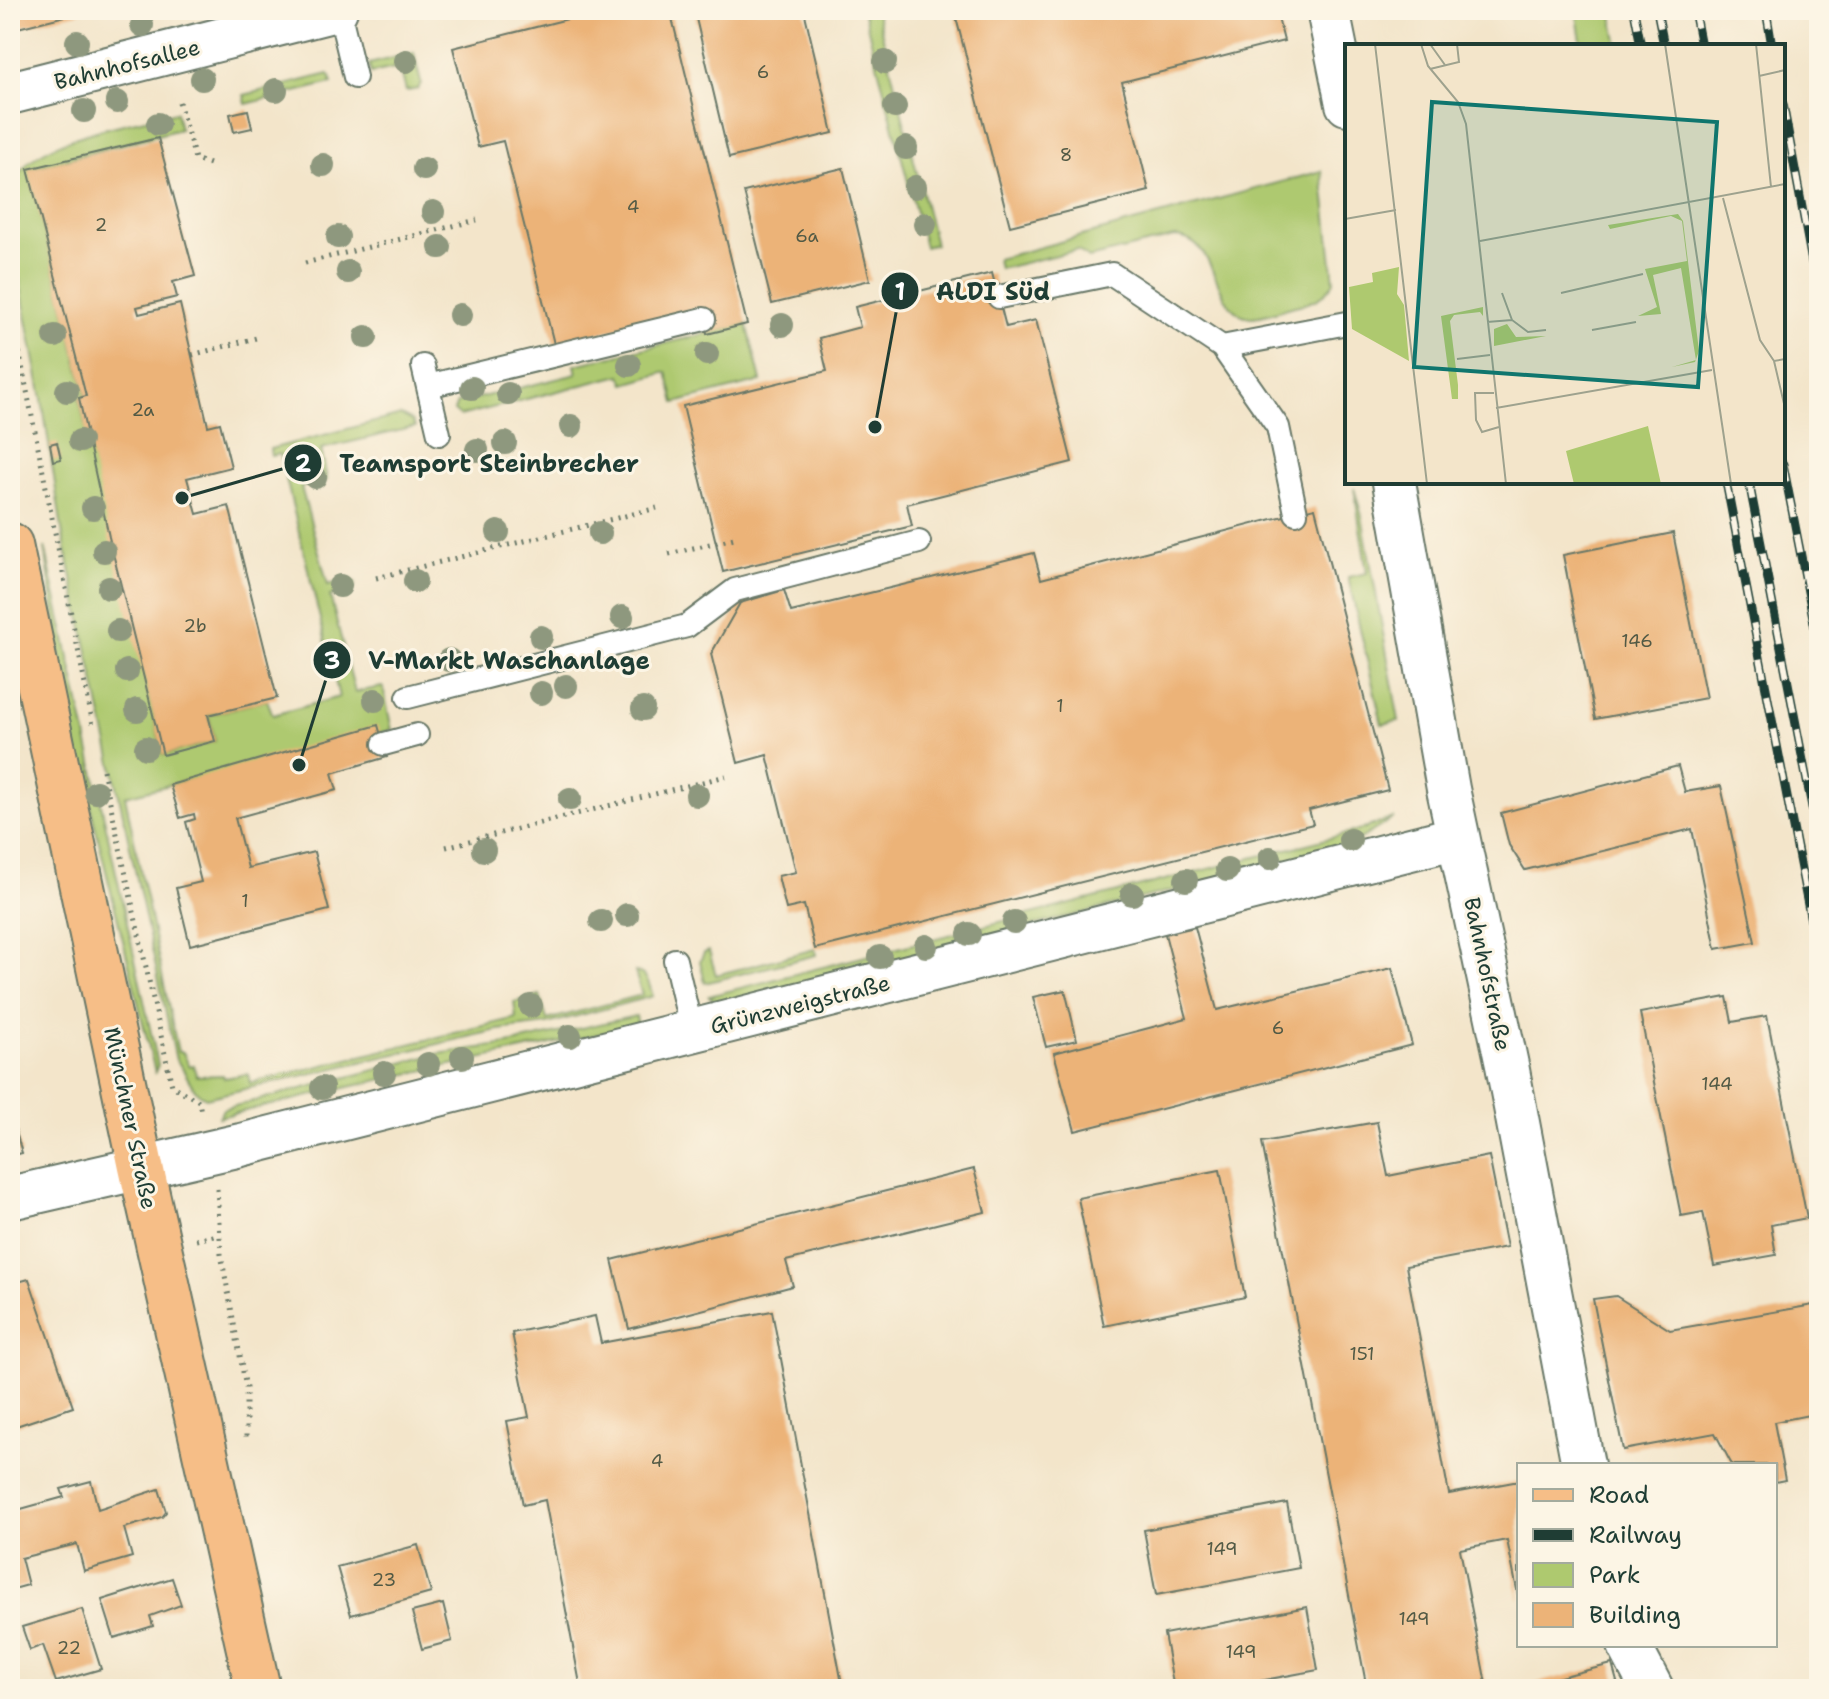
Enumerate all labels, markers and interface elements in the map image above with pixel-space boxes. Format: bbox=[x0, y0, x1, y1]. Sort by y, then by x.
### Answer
street label: Bahnhofsallee bbox=[51, 32, 203, 97]
inset map bbox=[1345, 44, 1785, 484]
house number: 6 bbox=[757, 60, 769, 84]
house number: 8 bbox=[1060, 143, 1072, 167]
house number: 4 bbox=[627, 195, 639, 219]
house number: 2 bbox=[95, 213, 107, 237]
house number: 6a bbox=[795, 224, 819, 248]
callout: ALDI Süd bbox=[880, 267, 1066, 315]
text: 1 bbox=[895, 276, 905, 308]
text: ALDI Süd bbox=[936, 276, 1050, 308]
house number: 2a bbox=[131, 398, 155, 422]
callout: Teamsport Steinbrecher bbox=[283, 439, 655, 487]
text: 2 bbox=[295, 448, 312, 480]
text: Teamsport Steinbrecher bbox=[339, 448, 639, 480]
house number: 2b bbox=[183, 614, 207, 638]
house number: 146 bbox=[1621, 629, 1653, 653]
callout: V-Markt Waschanlage bbox=[312, 636, 666, 684]
text: 3 bbox=[324, 645, 340, 677]
text: V-Markt Waschanlage bbox=[368, 645, 650, 677]
house number: 1 bbox=[1056, 694, 1064, 718]
house number: 1 bbox=[241, 889, 249, 913]
street label: Bahnhofstraße bbox=[1457, 895, 1518, 1054]
street label: Grünzweigstraße bbox=[707, 968, 893, 1041]
house number: 6 bbox=[1272, 1016, 1284, 1040]
street label: Münchner Straße bbox=[97, 1024, 164, 1212]
house number: 144 bbox=[1701, 1072, 1733, 1096]
house number: 151 bbox=[1349, 1342, 1375, 1366]
house number: 4 bbox=[651, 1449, 663, 1473]
legend bbox=[1517, 1463, 1777, 1647]
text: Road bbox=[1589, 1479, 1649, 1511]
text: Railway bbox=[1589, 1519, 1682, 1551]
house number: 149 bbox=[1206, 1537, 1238, 1561]
text: Park bbox=[1589, 1559, 1641, 1591]
house number: 23 bbox=[372, 1568, 396, 1592]
text: Building bbox=[1589, 1599, 1681, 1631]
house number: 149 bbox=[1398, 1607, 1430, 1631]
house number: 22 bbox=[57, 1636, 81, 1660]
house number: 149 bbox=[1225, 1640, 1257, 1664]

